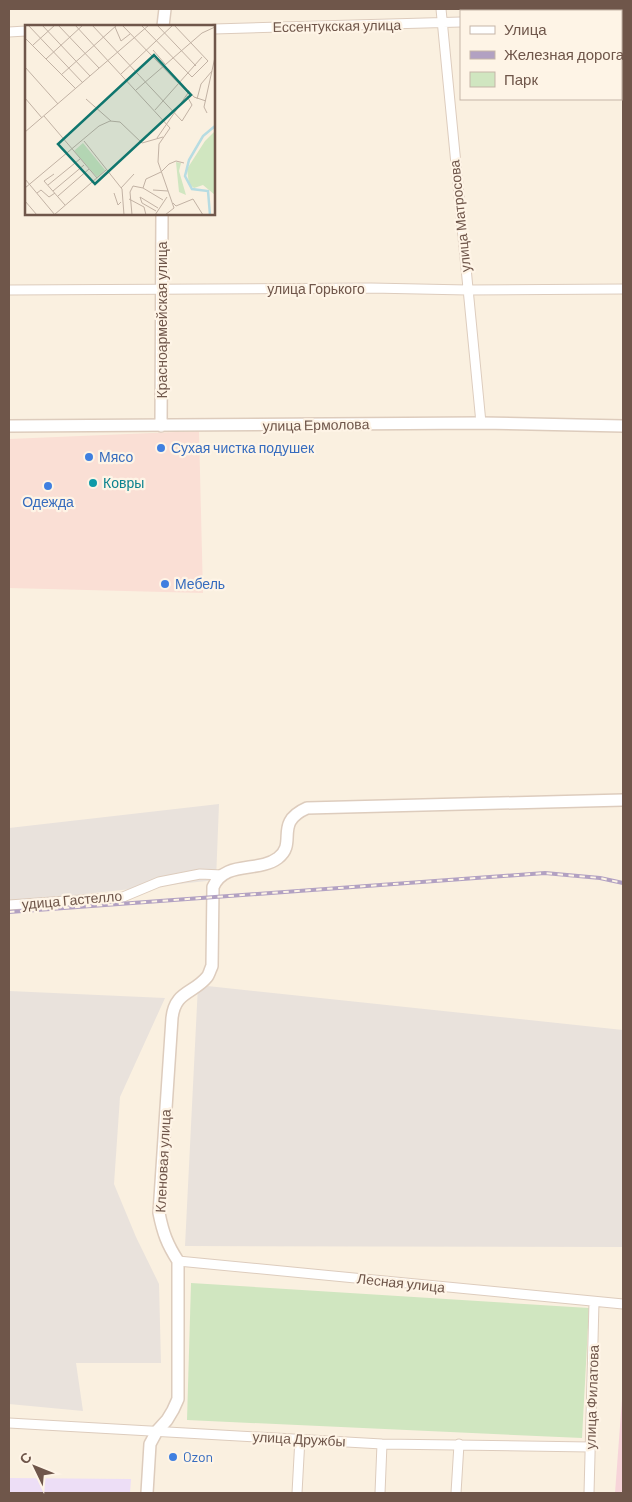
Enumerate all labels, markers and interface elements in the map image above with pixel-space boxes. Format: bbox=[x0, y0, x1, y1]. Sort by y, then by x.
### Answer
legend bbox=[460, 10, 622, 100]
street label: Ессентукская улица bbox=[273, 16, 402, 35]
text: Улица bbox=[504, 20, 547, 38]
inset map bbox=[25, 25, 215, 215]
text: Железная дорога bbox=[504, 45, 625, 63]
text: Парк bbox=[504, 70, 538, 88]
street label: улица Матросова bbox=[445, 159, 474, 273]
street label: Красноармейская улица bbox=[153, 241, 170, 399]
street label: улица Горького bbox=[267, 280, 365, 297]
street label: улица Ермолова bbox=[262, 415, 370, 434]
place label: Сухая чистка подушек bbox=[171, 439, 315, 456]
marker: Сухая чистка подушек bbox=[155, 442, 167, 454]
place label: Мясо bbox=[99, 448, 133, 465]
marker: Мясо bbox=[83, 451, 95, 463]
place label: Ковры bbox=[103, 474, 144, 491]
marker: Ковры bbox=[87, 477, 99, 489]
marker: Одежда bbox=[42, 480, 54, 492]
place label: Одежда bbox=[22, 493, 74, 510]
place label: Мебель bbox=[175, 575, 225, 592]
marker: Мебель bbox=[159, 578, 171, 590]
street label: удица Гастелло bbox=[21, 887, 123, 912]
street label: Кленовая улица bbox=[151, 1109, 174, 1213]
street label: Лесная улица bbox=[356, 1269, 446, 1296]
street label: улица Филатова bbox=[581, 1344, 602, 1450]
street label: улица Дружбы bbox=[252, 1428, 346, 1449]
north arrow bbox=[10, 1442, 60, 1492]
text: С bbox=[15, 1448, 35, 1467]
place label: Ozon bbox=[183, 1448, 213, 1465]
marker: Ozon bbox=[167, 1451, 179, 1463]

